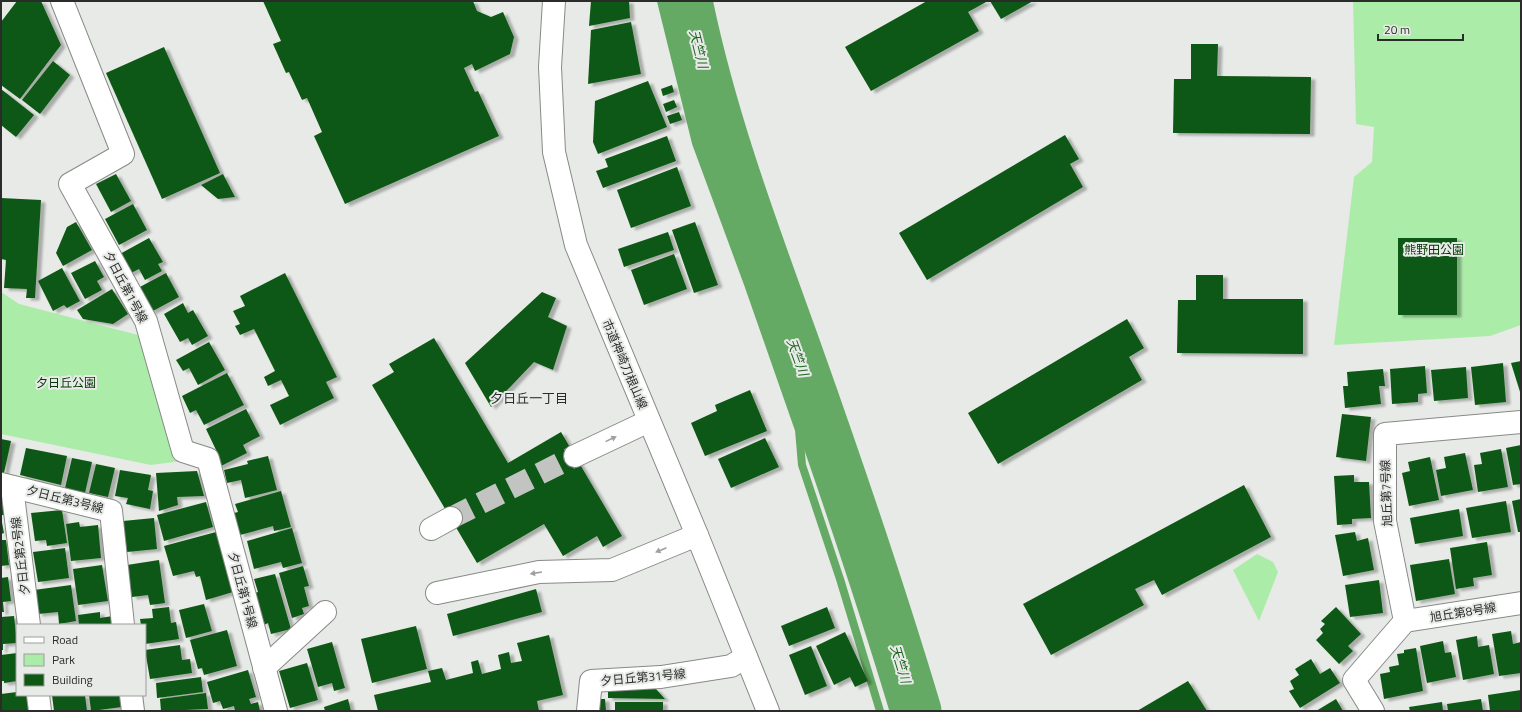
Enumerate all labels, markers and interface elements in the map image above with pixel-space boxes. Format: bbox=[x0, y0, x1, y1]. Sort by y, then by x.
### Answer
scale bar bbox=[1378, 16, 1463, 42]
text: 20 m bbox=[1384, 20, 1410, 39]
water label: 天竺川 bbox=[685, 28, 714, 72]
park label: 熊野田公園 bbox=[1404, 240, 1464, 259]
street label: 夕日丘第1号線 bbox=[99, 248, 153, 326]
street label: 市道神崎刀根山線 bbox=[597, 316, 653, 412]
water label: 天竺川 bbox=[782, 335, 815, 381]
park label: 夕日丘公園 bbox=[36, 373, 96, 392]
district label: 夕日丘一丁目 bbox=[490, 388, 568, 408]
one-way arrow bbox=[605, 436, 616, 442]
street label: 旭丘第7号線 bbox=[1375, 459, 1397, 527]
street label: 夕日丘第3号線 bbox=[25, 480, 105, 518]
street label: 夕日丘第2号線 bbox=[6, 516, 34, 596]
one-way arrow bbox=[655, 547, 667, 553]
street label: 夕日丘第1号線 bbox=[224, 550, 262, 630]
one-way arrow bbox=[529, 570, 542, 576]
street label: 旭丘第8号線 bbox=[1429, 597, 1497, 627]
legend bbox=[16, 624, 146, 696]
text: Road bbox=[52, 630, 78, 649]
water label: 天竺川 bbox=[886, 642, 917, 687]
text: Park bbox=[52, 650, 75, 669]
street label: 夕日丘第31号線 bbox=[600, 664, 686, 690]
text: Building bbox=[52, 670, 93, 689]

